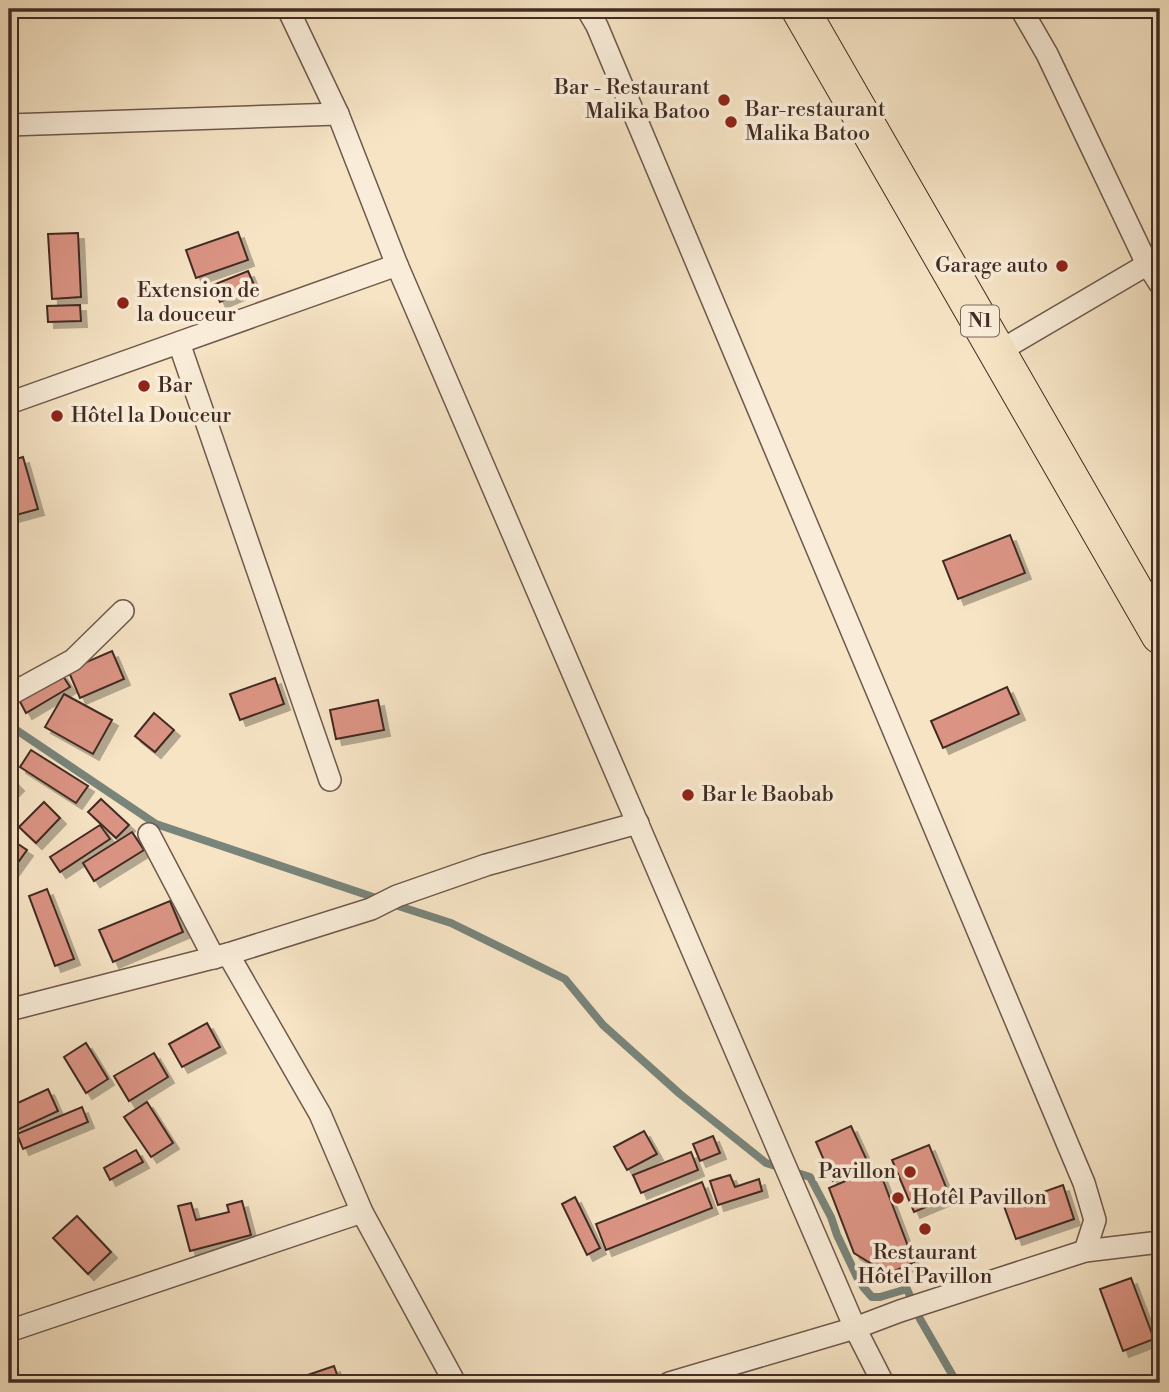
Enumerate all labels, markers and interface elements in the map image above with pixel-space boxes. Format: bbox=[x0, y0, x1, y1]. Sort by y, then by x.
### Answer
place label: Bar - Restaurant Malika Batoo bbox=[553, 75, 711, 125]
marker: Bar - Restaurant Malika Batoo bbox=[716, 92, 732, 108]
place label: Bar-restaurant Malika Batoo bbox=[744, 97, 886, 147]
marker: Bar-restaurant Malika Batoo bbox=[723, 114, 739, 130]
place label: Garage auto bbox=[935, 253, 1048, 279]
marker: Garage auto bbox=[1054, 258, 1070, 274]
place label: Extension de la douceur bbox=[137, 278, 260, 328]
marker: Extension de la douceur bbox=[115, 295, 131, 311]
road number: N1 bbox=[961, 306, 999, 336]
place label: Bar bbox=[157, 373, 192, 399]
marker: Bar bbox=[136, 378, 152, 394]
place label: Hôtel la Douceur bbox=[71, 403, 231, 429]
marker: Hôtel la Douceur bbox=[49, 408, 65, 424]
place label: Bar le Baobab bbox=[701, 782, 834, 808]
marker: Bar le Baobab bbox=[680, 787, 696, 803]
place label: Pavillon bbox=[818, 1159, 896, 1185]
marker: Pavillon bbox=[902, 1164, 918, 1180]
place label: Hotêl Pavillon bbox=[912, 1185, 1047, 1211]
marker: Hotêl Pavillon bbox=[890, 1190, 906, 1206]
marker: Restaurant Hôtel Pavillon bbox=[917, 1221, 933, 1237]
place label: Restaurant Hôtel Pavillon bbox=[858, 1240, 993, 1290]

